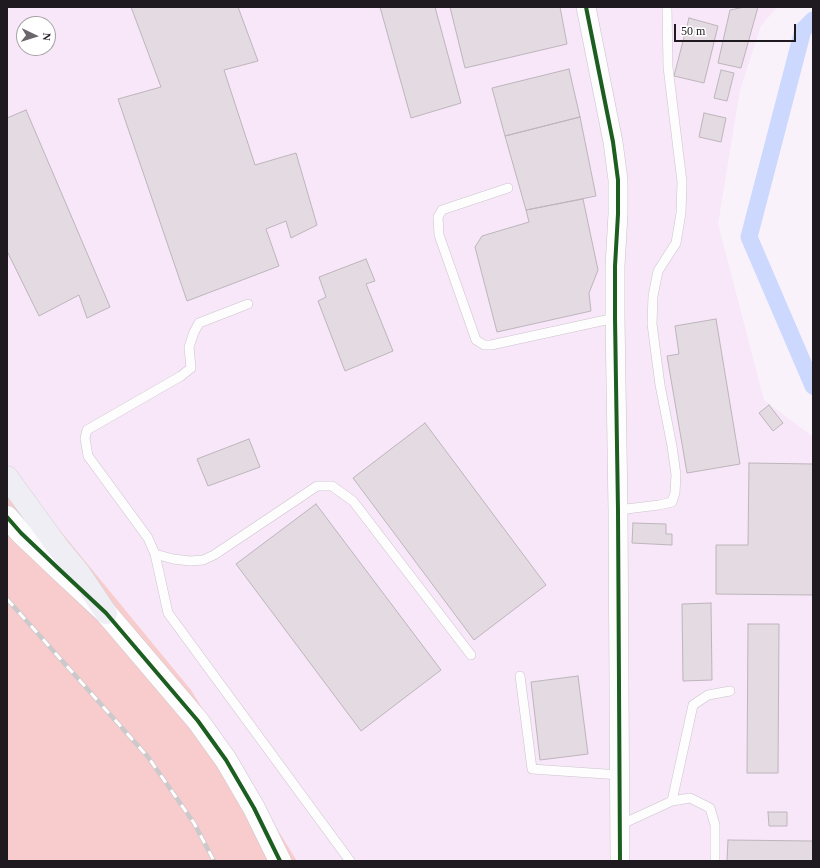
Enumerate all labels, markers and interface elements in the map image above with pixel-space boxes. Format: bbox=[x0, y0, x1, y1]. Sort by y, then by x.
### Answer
north arrow bbox=[16, 16, 56, 56]
scale bar bbox=[676, 16, 798, 42]
text: 50 m bbox=[681, 24, 705, 38]
text: N bbox=[41, 32, 53, 41]

